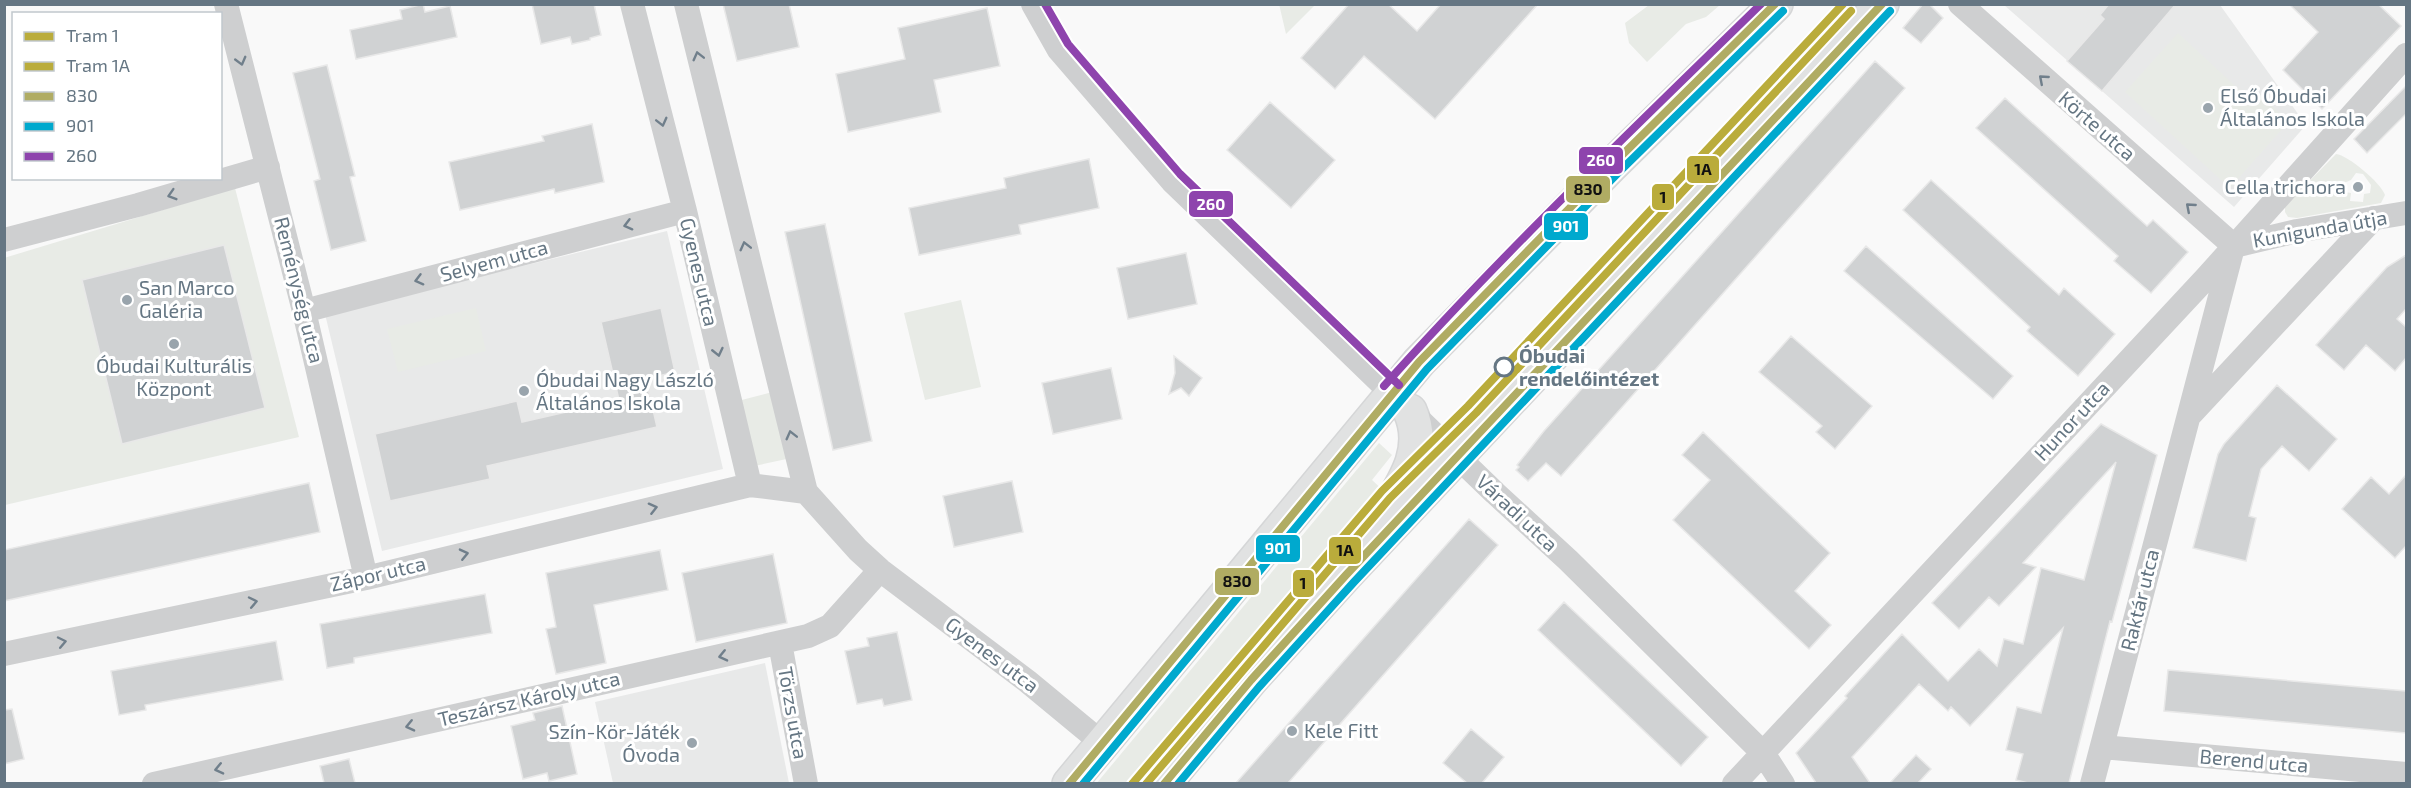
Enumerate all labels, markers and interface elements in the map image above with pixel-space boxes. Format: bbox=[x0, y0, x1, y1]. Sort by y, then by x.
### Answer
legend bbox=[12, 12, 222, 180]
text: Tram 1 bbox=[66, 24, 119, 46]
one-way arrow bbox=[693, 51, 706, 61]
text: Tram 1A bbox=[66, 54, 131, 76]
one-way arrow bbox=[233, 56, 246, 66]
one-way arrow bbox=[2039, 75, 2050, 86]
place label: Első Óbudai Általános Iskola bbox=[2220, 83, 2365, 130]
text: 830 bbox=[66, 84, 98, 106]
street label: Körte utca bbox=[2054, 86, 2141, 165]
marker: Első Óbudai Általános Iskola bbox=[2201, 101, 2215, 115]
text: 901 bbox=[66, 114, 94, 136]
one-way arrow bbox=[655, 116, 667, 127]
text: 260 bbox=[66, 144, 97, 166]
line badge: 260 bbox=[1578, 146, 1624, 175]
text: 260 bbox=[1587, 150, 1615, 169]
line badge: 1A bbox=[1686, 155, 1720, 184]
text: 1A bbox=[1694, 159, 1712, 178]
place label: Cella trichora bbox=[2225, 174, 2346, 198]
line badge: 830 bbox=[1565, 175, 1611, 204]
text: 830 bbox=[1573, 179, 1603, 198]
marker: Cella trichora bbox=[2351, 180, 2365, 194]
line badge: 1 bbox=[1651, 183, 1675, 211]
text: 1 bbox=[1660, 187, 1666, 206]
one-way arrow bbox=[167, 188, 178, 200]
line badge: 260 bbox=[1188, 190, 1234, 218]
text: 260 bbox=[1197, 194, 1225, 213]
one-way arrow bbox=[2186, 203, 2196, 214]
street label: Kunigunda útja bbox=[2251, 204, 2389, 252]
line badge: 901 bbox=[1543, 212, 1589, 241]
street label: Reménység utca bbox=[270, 214, 330, 365]
street label: Gyenes utca bbox=[676, 215, 724, 328]
text: 901 bbox=[1553, 216, 1579, 235]
one-way arrow bbox=[623, 218, 633, 231]
street label: Selyem utca bbox=[437, 234, 550, 286]
one-way arrow bbox=[739, 241, 752, 251]
one-way arrow bbox=[414, 273, 424, 286]
place label: San Marco Galéria bbox=[139, 275, 235, 322]
marker: San Marco Galéria bbox=[120, 293, 134, 307]
marker: Óbudai Kulturális Központ bbox=[167, 337, 181, 351]
place label: Óbudai rendelőintézet bbox=[1519, 343, 1659, 390]
one-way arrow bbox=[711, 347, 724, 357]
place label: Óbudai Kulturális Központ bbox=[96, 353, 252, 400]
marker: Óbudai rendelőintézet bbox=[1494, 357, 1514, 377]
place label: Óbudai Nagy László Általános Iskola bbox=[536, 367, 714, 414]
street label: Hunor utca bbox=[2029, 376, 2114, 465]
marker: Óbudai Nagy László Általános Iskola bbox=[517, 384, 531, 398]
one-way arrow bbox=[786, 430, 799, 440]
street label: Váradi utca bbox=[1472, 469, 1563, 556]
one-way arrow bbox=[648, 503, 658, 516]
line badge: 901 bbox=[1255, 534, 1301, 563]
line badge: 1A bbox=[1328, 536, 1362, 565]
text: 901 bbox=[1265, 538, 1291, 557]
text: 1A bbox=[1336, 540, 1354, 559]
street label: Raktár utca bbox=[2115, 546, 2163, 653]
one-way arrow bbox=[458, 549, 468, 562]
street label: Zápor utca bbox=[328, 550, 428, 596]
line badge: 830 bbox=[1214, 567, 1260, 596]
line badge: 1 bbox=[1292, 569, 1315, 598]
text: 830 bbox=[1222, 571, 1252, 590]
text: 1 bbox=[1300, 573, 1306, 592]
one-way arrow bbox=[247, 596, 257, 609]
street label: Gyenes utca bbox=[941, 611, 1044, 697]
one-way arrow bbox=[57, 636, 67, 649]
one-way arrow bbox=[718, 649, 728, 662]
street label: Teszársz Károly utca bbox=[435, 665, 622, 731]
street label: Törzs utca bbox=[774, 665, 814, 761]
place label: Kele Fitt bbox=[1304, 718, 1379, 742]
one-way arrow bbox=[405, 719, 415, 732]
place label: Szín-Kör-Játék Óvoda bbox=[548, 719, 680, 766]
marker: Kele Fitt bbox=[1285, 724, 1299, 738]
marker: Szín-Kör-Játék Óvoda bbox=[685, 736, 699, 750]
street label: Berend utca bbox=[2199, 743, 2309, 777]
one-way arrow bbox=[215, 761, 225, 774]

